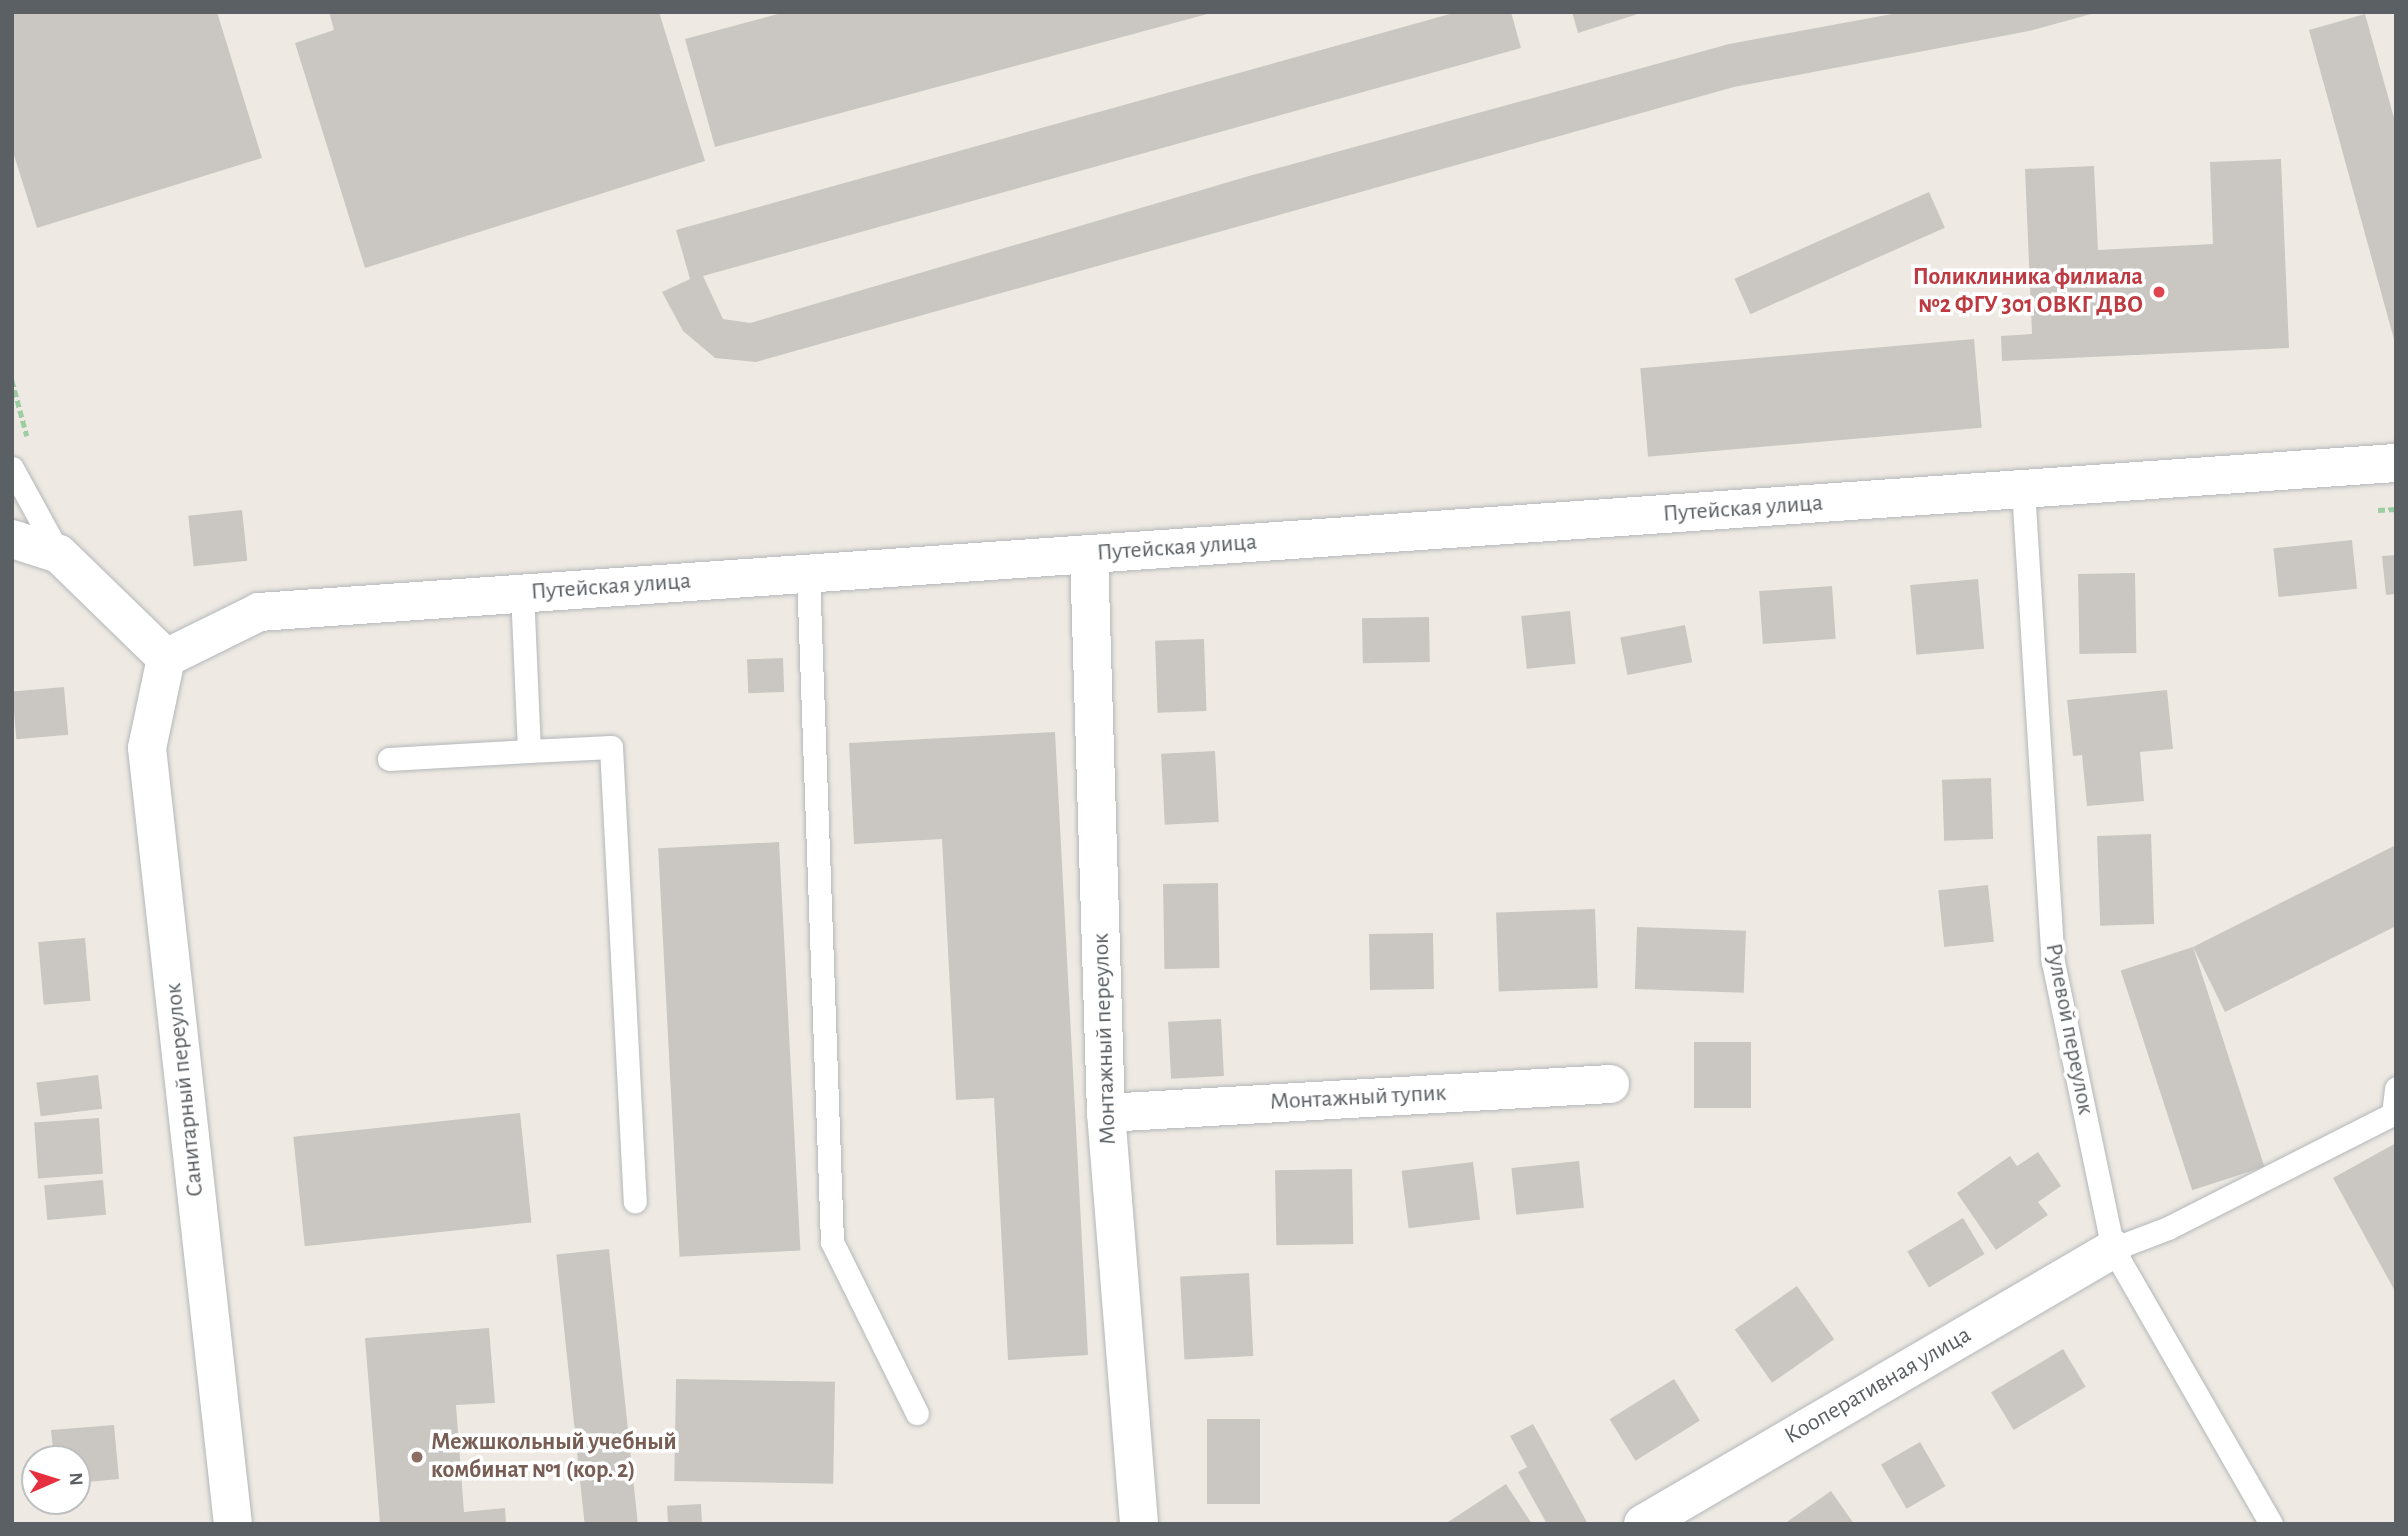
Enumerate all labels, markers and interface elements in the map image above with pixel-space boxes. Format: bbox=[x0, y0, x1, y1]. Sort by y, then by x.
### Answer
place label: Поликлиника филиала №2 ФГУ 301 ОВКГ ДВО bbox=[1913, 264, 2143, 320]
marker: Поликлиника филиала №2 ФГУ 301 ОВКГ ДВО bbox=[2149, 282, 2169, 302]
street label: Путейская улица bbox=[1662, 489, 1824, 529]
street label: Путейская улица bbox=[1096, 528, 1258, 568]
street label: Путейская улица bbox=[530, 567, 692, 607]
street label: Монтажный переулок bbox=[1087, 932, 1123, 1146]
street label: Рулевой переулок bbox=[2038, 941, 2100, 1117]
street label: Санитарный переулок bbox=[159, 982, 211, 1198]
street label: Монтажный тупик bbox=[1269, 1079, 1447, 1117]
street label: Кооперативная улица bbox=[1780, 1321, 1976, 1451]
place label: Межшкольный учебный комбинат №1 (кор. 2) bbox=[431, 1429, 677, 1485]
north arrow bbox=[21, 1445, 91, 1515]
marker: Межшкольный учебный комбинат №1 (кор. 2) bbox=[409, 1449, 425, 1465]
text: N bbox=[66, 1472, 85, 1486]

